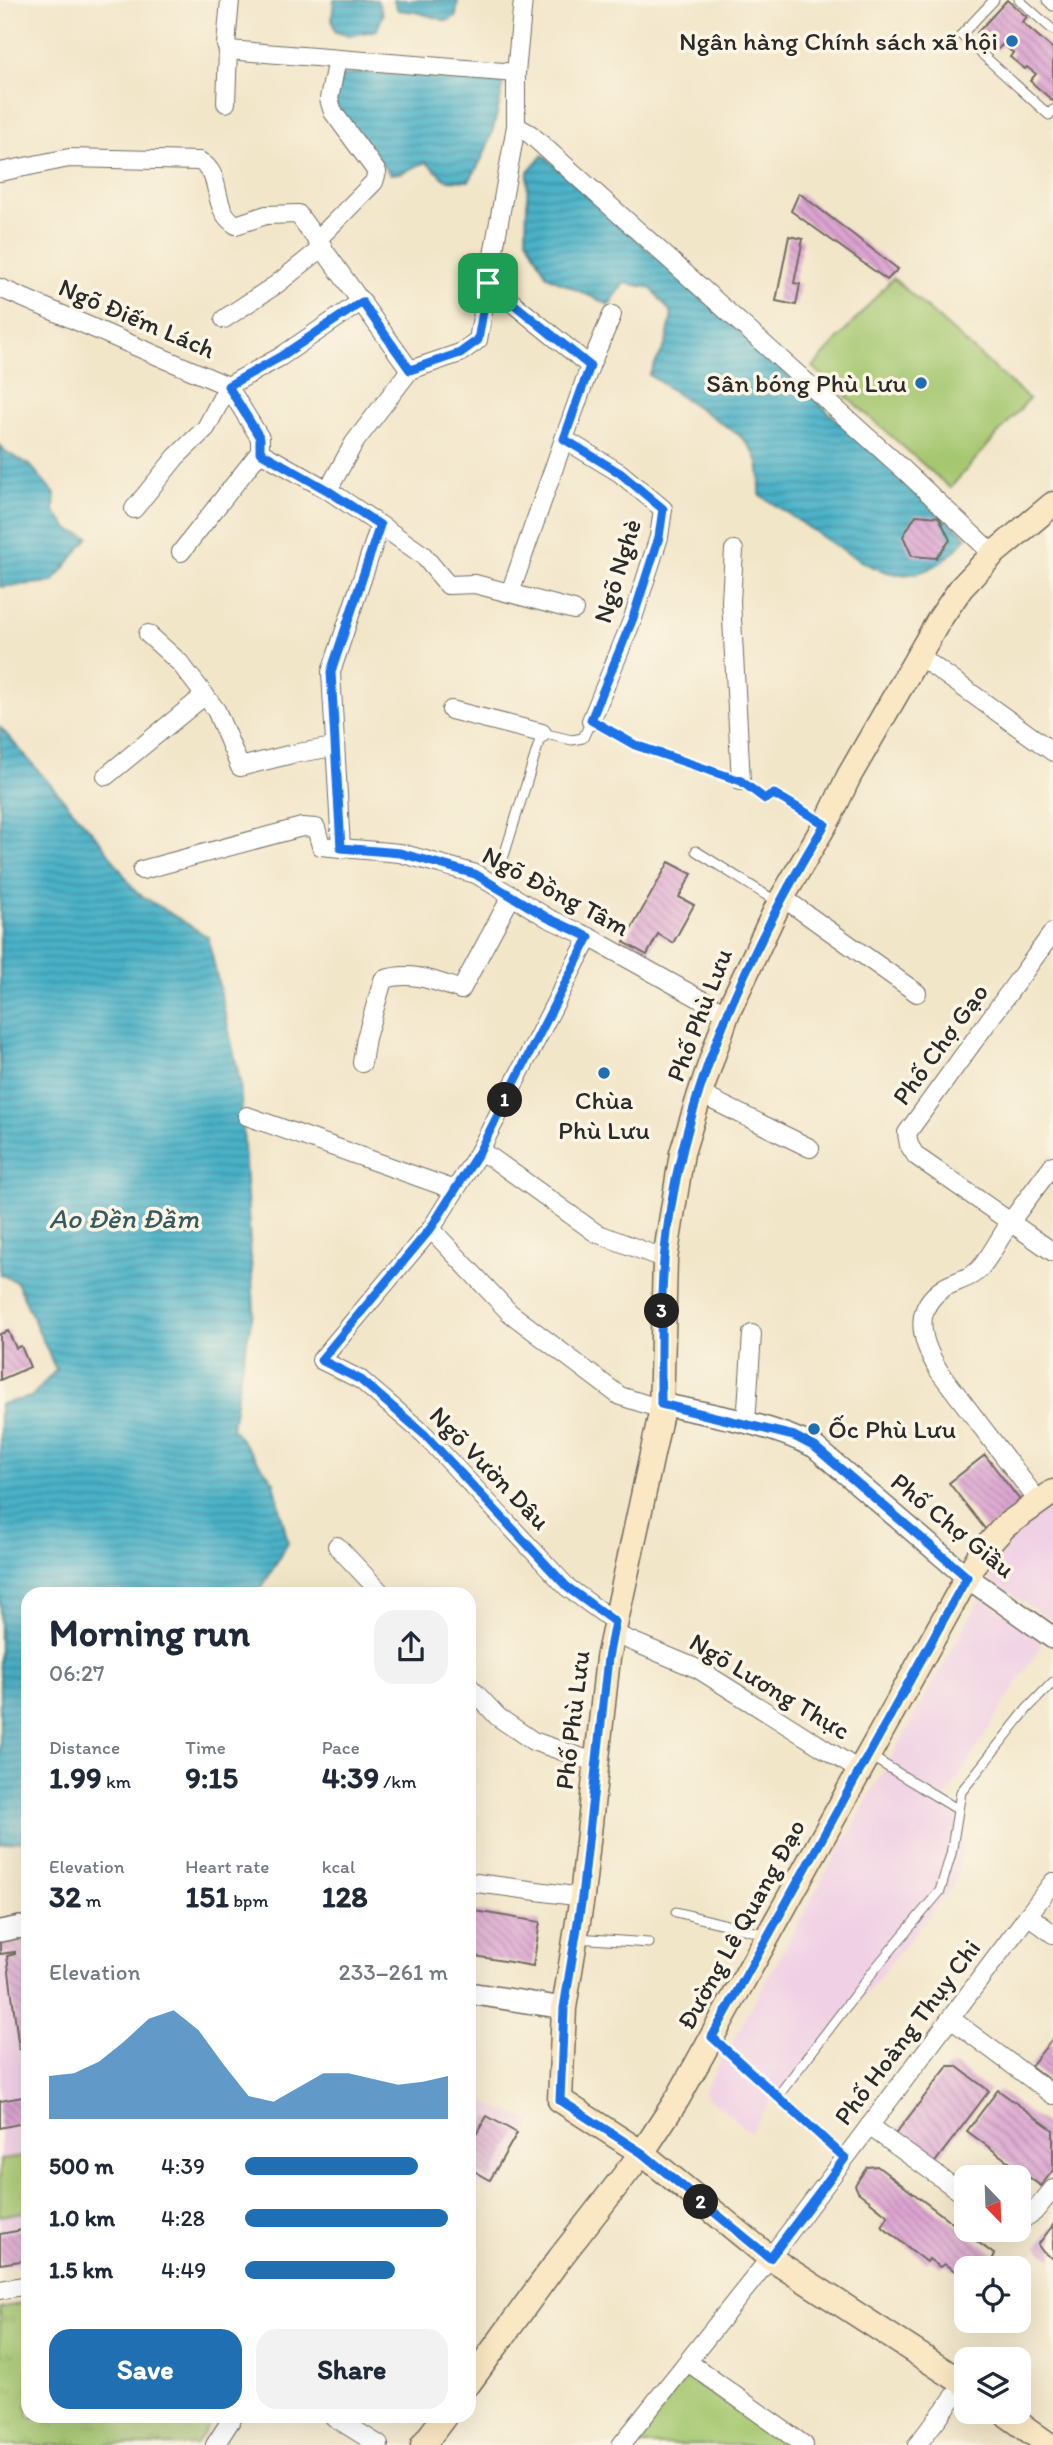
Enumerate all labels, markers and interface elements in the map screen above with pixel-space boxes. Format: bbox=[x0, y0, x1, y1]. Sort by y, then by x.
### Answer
place label: Ngân hàng Chính sách xã hội bbox=[679, 25, 998, 57]
marker: Ngân hàng Chính sách xã hội bbox=[1004, 33, 1020, 49]
pin bbox=[458, 253, 518, 313]
icon: arrive bbox=[469, 264, 507, 302]
street label: Ngõ Điếm Lách bbox=[54, 271, 220, 365]
place label: Sân bóng Phù Lưu bbox=[706, 367, 907, 399]
marker: Sân bóng Phù Lưu bbox=[913, 375, 929, 391]
street label: Ngõ Nghè bbox=[586, 515, 648, 627]
street label: Ngõ Đồng Tâm bbox=[477, 839, 635, 943]
street label: Phố Phù Lưu bbox=[659, 944, 739, 1086]
street label: Phố Chợ Gạo bbox=[885, 977, 995, 1111]
marker: Chùa Phù Lưu bbox=[596, 1065, 612, 1081]
pin: 1 bbox=[488, 1082, 522, 1118]
place label: Chùa Phù Lưu bbox=[558, 1084, 650, 1146]
text: 1 bbox=[500, 1088, 509, 1111]
water label: Ao Đền Đầm bbox=[49, 1201, 200, 1235]
pin: 3 bbox=[644, 1294, 680, 1328]
text: 3 bbox=[656, 1299, 667, 1322]
street label: Ngõ Vườn Dâu bbox=[423, 1399, 557, 1537]
place label: Ốc Phù Lưu bbox=[828, 1413, 956, 1445]
marker: Ốc Phù Lưu bbox=[806, 1421, 822, 1437]
street label: Phố Chợ Giầu bbox=[884, 1465, 1022, 1585]
text: Morning run bbox=[49, 1610, 250, 1656]
button: share bbox=[374, 1610, 448, 1684]
street label: Ngõ Lương Thực bbox=[684, 1626, 856, 1746]
street label: Phố Phù Lưu bbox=[548, 1649, 596, 1791]
text: 06:27 bbox=[49, 1659, 104, 1687]
text: Distance bbox=[49, 1736, 120, 1759]
text: Time bbox=[185, 1736, 226, 1759]
text: Pace bbox=[322, 1736, 360, 1759]
text: 1.99 bbox=[49, 1759, 102, 1796]
text: 9:15 bbox=[185, 1759, 238, 1796]
text: 4:39 bbox=[322, 1759, 379, 1796]
text: km bbox=[102, 1770, 131, 1793]
text: /km bbox=[379, 1770, 416, 1793]
street label: Đường Lê Quang Đạo bbox=[670, 1813, 812, 2035]
text: Elevation bbox=[49, 1855, 125, 1878]
text: Heart rate bbox=[185, 1855, 269, 1878]
text: kcal bbox=[322, 1855, 355, 1878]
text: 32 bbox=[49, 1878, 81, 1915]
text: 151 bbox=[185, 1878, 229, 1915]
text: 128 bbox=[322, 1878, 368, 1915]
text: m bbox=[81, 1889, 101, 1912]
text: bpm bbox=[229, 1889, 268, 1912]
street label: Phố Hoàng Thụy Chi bbox=[827, 1933, 987, 2131]
text: Elevation bbox=[49, 1958, 140, 1986]
text: 233–261 m bbox=[339, 1958, 448, 1986]
text: 500 m bbox=[49, 2152, 114, 2180]
text: 4:39 bbox=[161, 2152, 205, 2180]
north arrow bbox=[954, 2165, 1031, 2242]
map controls bbox=[954, 2165, 1031, 2424]
pin: 2 bbox=[684, 2184, 718, 2220]
text: 2 bbox=[696, 2190, 706, 2213]
text: 1.0 km bbox=[49, 2204, 115, 2232]
text: 4:28 bbox=[161, 2204, 205, 2232]
text: 1.5 km bbox=[49, 2256, 113, 2284]
text: 4:49 bbox=[161, 2256, 206, 2284]
button: locate bbox=[954, 2256, 1031, 2333]
button: Save bbox=[49, 2329, 242, 2409]
button: Share bbox=[256, 2329, 448, 2409]
button: layers bbox=[954, 2347, 1031, 2424]

